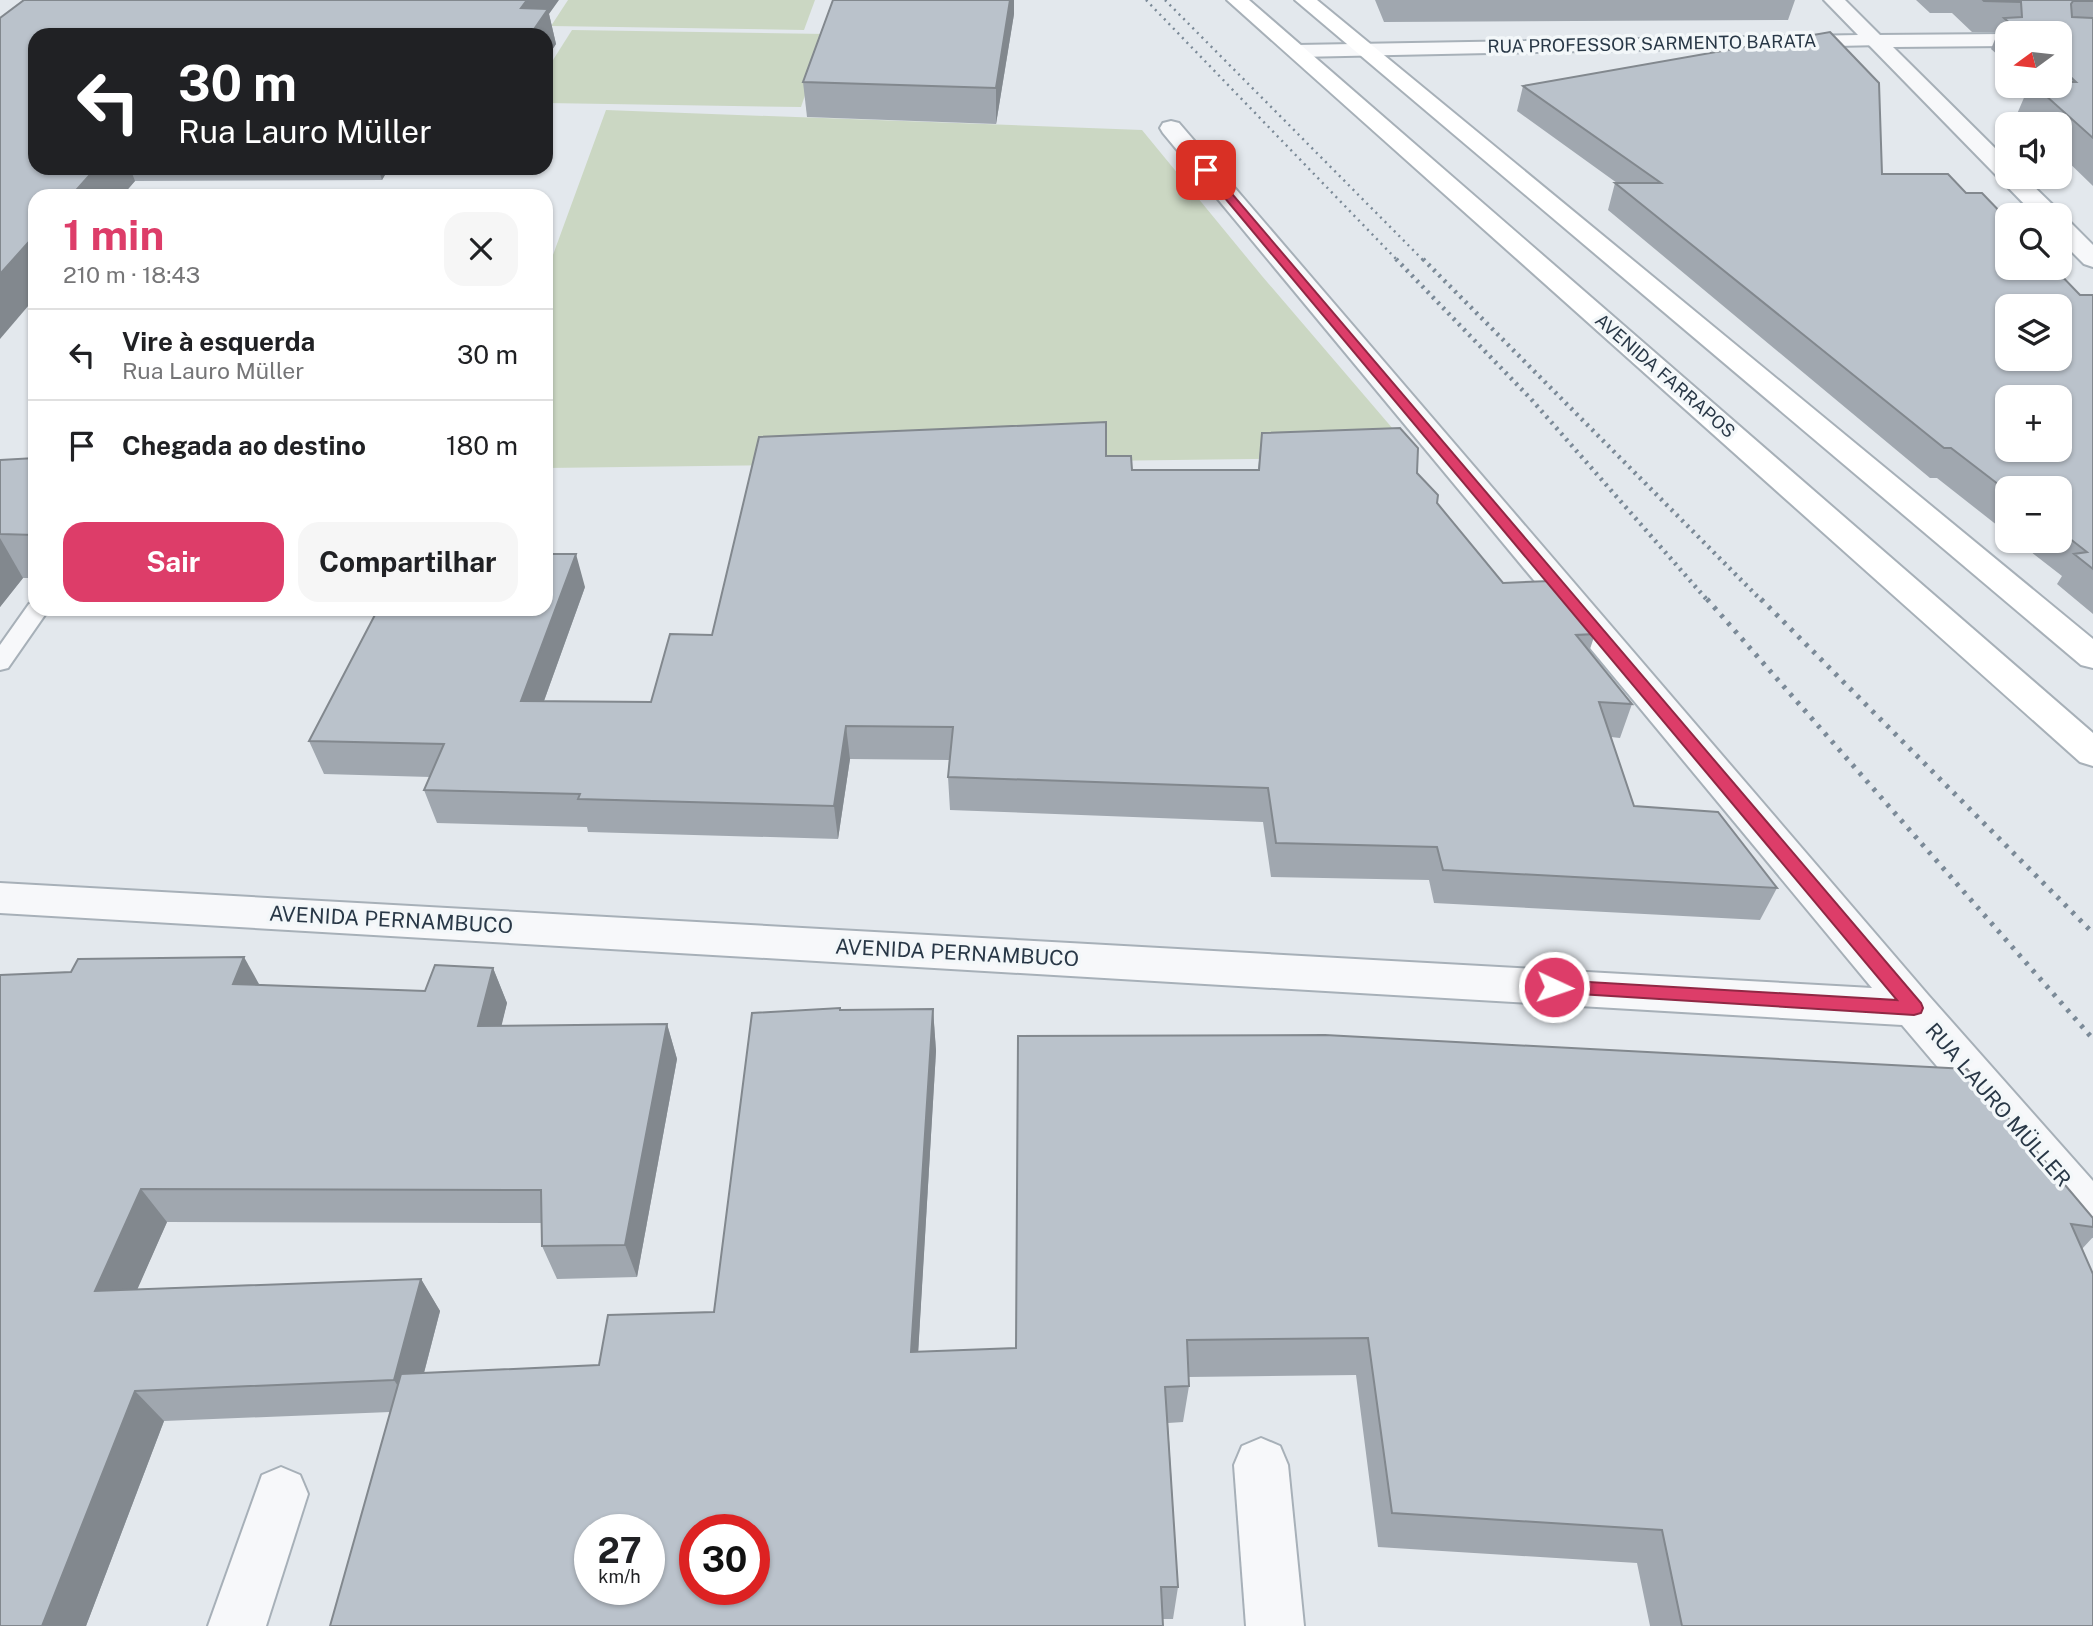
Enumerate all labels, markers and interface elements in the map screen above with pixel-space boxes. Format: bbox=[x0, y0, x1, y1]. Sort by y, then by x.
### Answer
north arrow bbox=[1995, 21, 2072, 98]
map controls bbox=[1995, 21, 2072, 553]
street label: RUA PROFESSOR SARMENTO BARATA bbox=[1487, 30, 1817, 57]
text: 30 m bbox=[178, 54, 297, 112]
icon: left bbox=[63, 56, 154, 147]
button: sound bbox=[1995, 112, 2072, 189]
text: Rua Lauro Müller bbox=[178, 113, 432, 150]
pin bbox=[1176, 140, 1236, 200]
icon: arrive bbox=[1187, 151, 1225, 189]
button: search bbox=[1995, 203, 2072, 280]
text: 1 min bbox=[63, 210, 164, 259]
button: close bbox=[444, 212, 518, 286]
text: 210 m · 18:43 bbox=[63, 261, 200, 288]
button: layers bbox=[1995, 294, 2072, 371]
street label: AVENIDA FARRAPOS bbox=[1591, 309, 1739, 442]
text: Vire à esquerda bbox=[122, 326, 315, 357]
icon: left bbox=[63, 336, 101, 374]
text: 30 m bbox=[457, 339, 518, 370]
text: Rua Lauro Müller bbox=[122, 357, 304, 384]
button: + bbox=[1995, 385, 2072, 462]
icon: arrive bbox=[63, 427, 101, 465]
text: Chegada ao destino bbox=[122, 430, 366, 461]
text: 180 m bbox=[446, 430, 518, 461]
button: − bbox=[1995, 476, 2072, 553]
button: Sair bbox=[63, 522, 284, 602]
button: Compartilhar bbox=[298, 522, 518, 602]
street label: AVENIDA PERNAMBUCO bbox=[268, 901, 514, 938]
street label: AVENIDA PERNAMBUCO bbox=[834, 934, 1080, 971]
position arrow bbox=[1517, 950, 1591, 1024]
street label: RUA LAURO MÜLLER bbox=[1921, 1018, 2076, 1192]
speed limit sign: 30 bbox=[679, 1514, 770, 1605]
text: 27 bbox=[597, 1530, 642, 1571]
text: km/h bbox=[598, 1566, 641, 1587]

